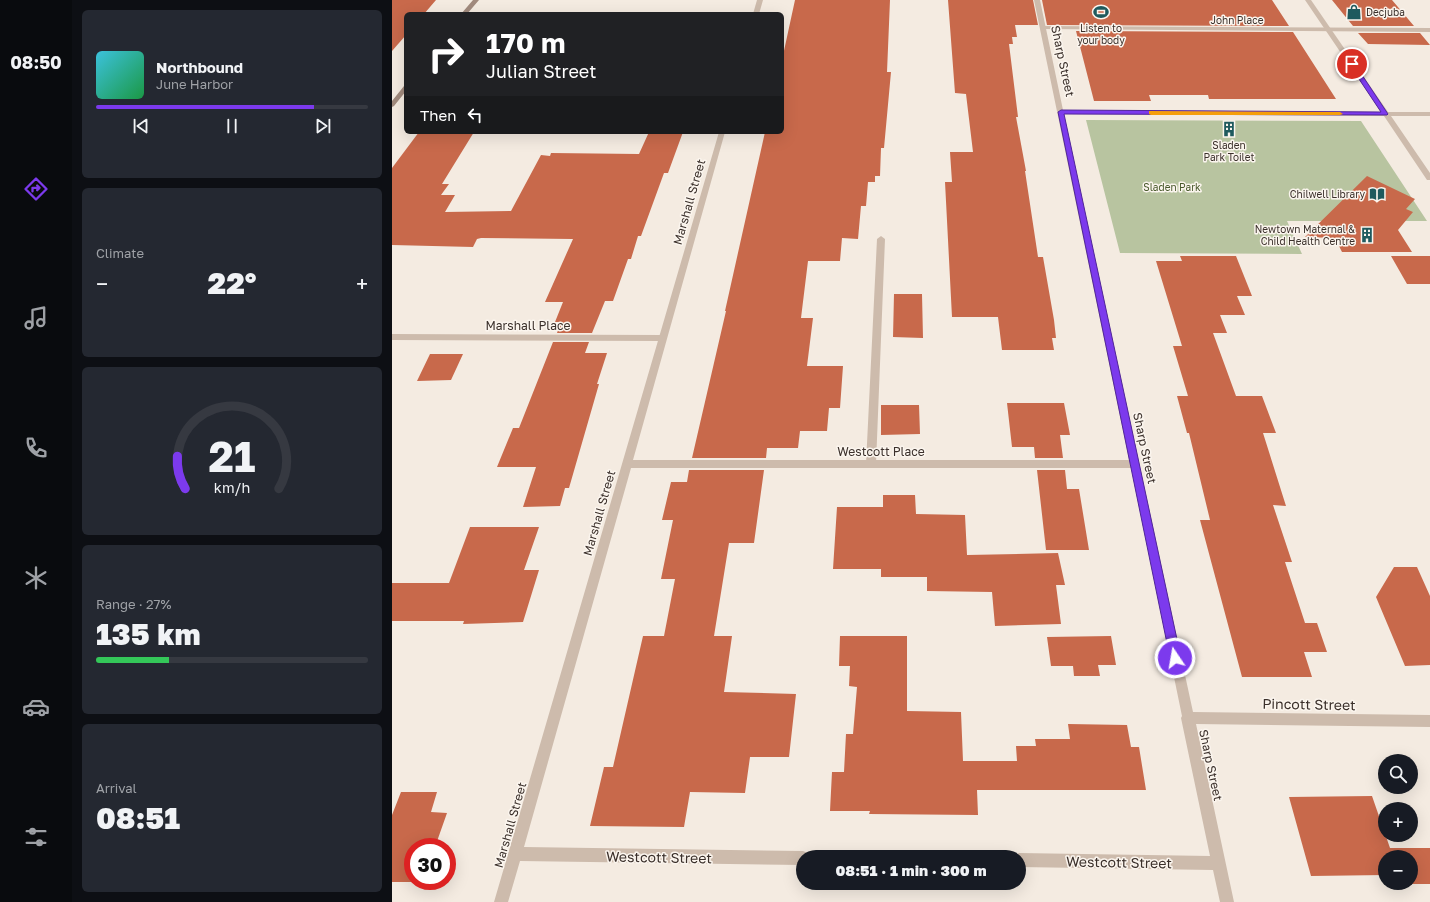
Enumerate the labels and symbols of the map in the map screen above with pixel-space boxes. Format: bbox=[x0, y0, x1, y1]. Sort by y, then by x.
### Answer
sports icon: Listen to your body bbox=[1092, 3, 1110, 21]
shop icon: Decjuba bbox=[1345, 3, 1363, 21]
place label: Decjuba bbox=[1366, 6, 1405, 18]
street label: John Place bbox=[1211, 14, 1264, 26]
place label: Listen to your body bbox=[1077, 22, 1125, 46]
street label: Sharp Street bbox=[1048, 24, 1078, 98]
pin bbox=[1335, 47, 1369, 81]
building icon: Sladen Park Toilet bbox=[1220, 120, 1238, 138]
place label: Sladen Park Toilet bbox=[1203, 139, 1255, 163]
street label: Marshall Street bbox=[670, 157, 708, 247]
park label: Sladen Park bbox=[1143, 181, 1201, 193]
library icon: Chilwell Library bbox=[1368, 185, 1386, 203]
place label: Chilwell Library bbox=[1290, 188, 1365, 200]
place label: Newtown Maternal & Child Health Centre bbox=[1255, 223, 1355, 247]
building icon: Newtown Maternal & Child Health Centre bbox=[1358, 226, 1376, 244]
street label: Marshall Place bbox=[486, 318, 571, 333]
street label: Sharp Street bbox=[1130, 411, 1160, 485]
street label: Westcott Place bbox=[837, 444, 925, 459]
street label: Marshall Street bbox=[580, 468, 618, 558]
position arrow bbox=[1154, 637, 1196, 679]
street label: Pincott Street bbox=[1262, 695, 1356, 713]
street label: Sharp Street bbox=[1196, 728, 1226, 802]
street label: Marshall Street bbox=[491, 780, 529, 870]
speed limit sign: 30 bbox=[404, 838, 456, 890]
street label: Westcott Street bbox=[606, 848, 712, 866]
street label: Westcott Street bbox=[1066, 853, 1172, 871]

